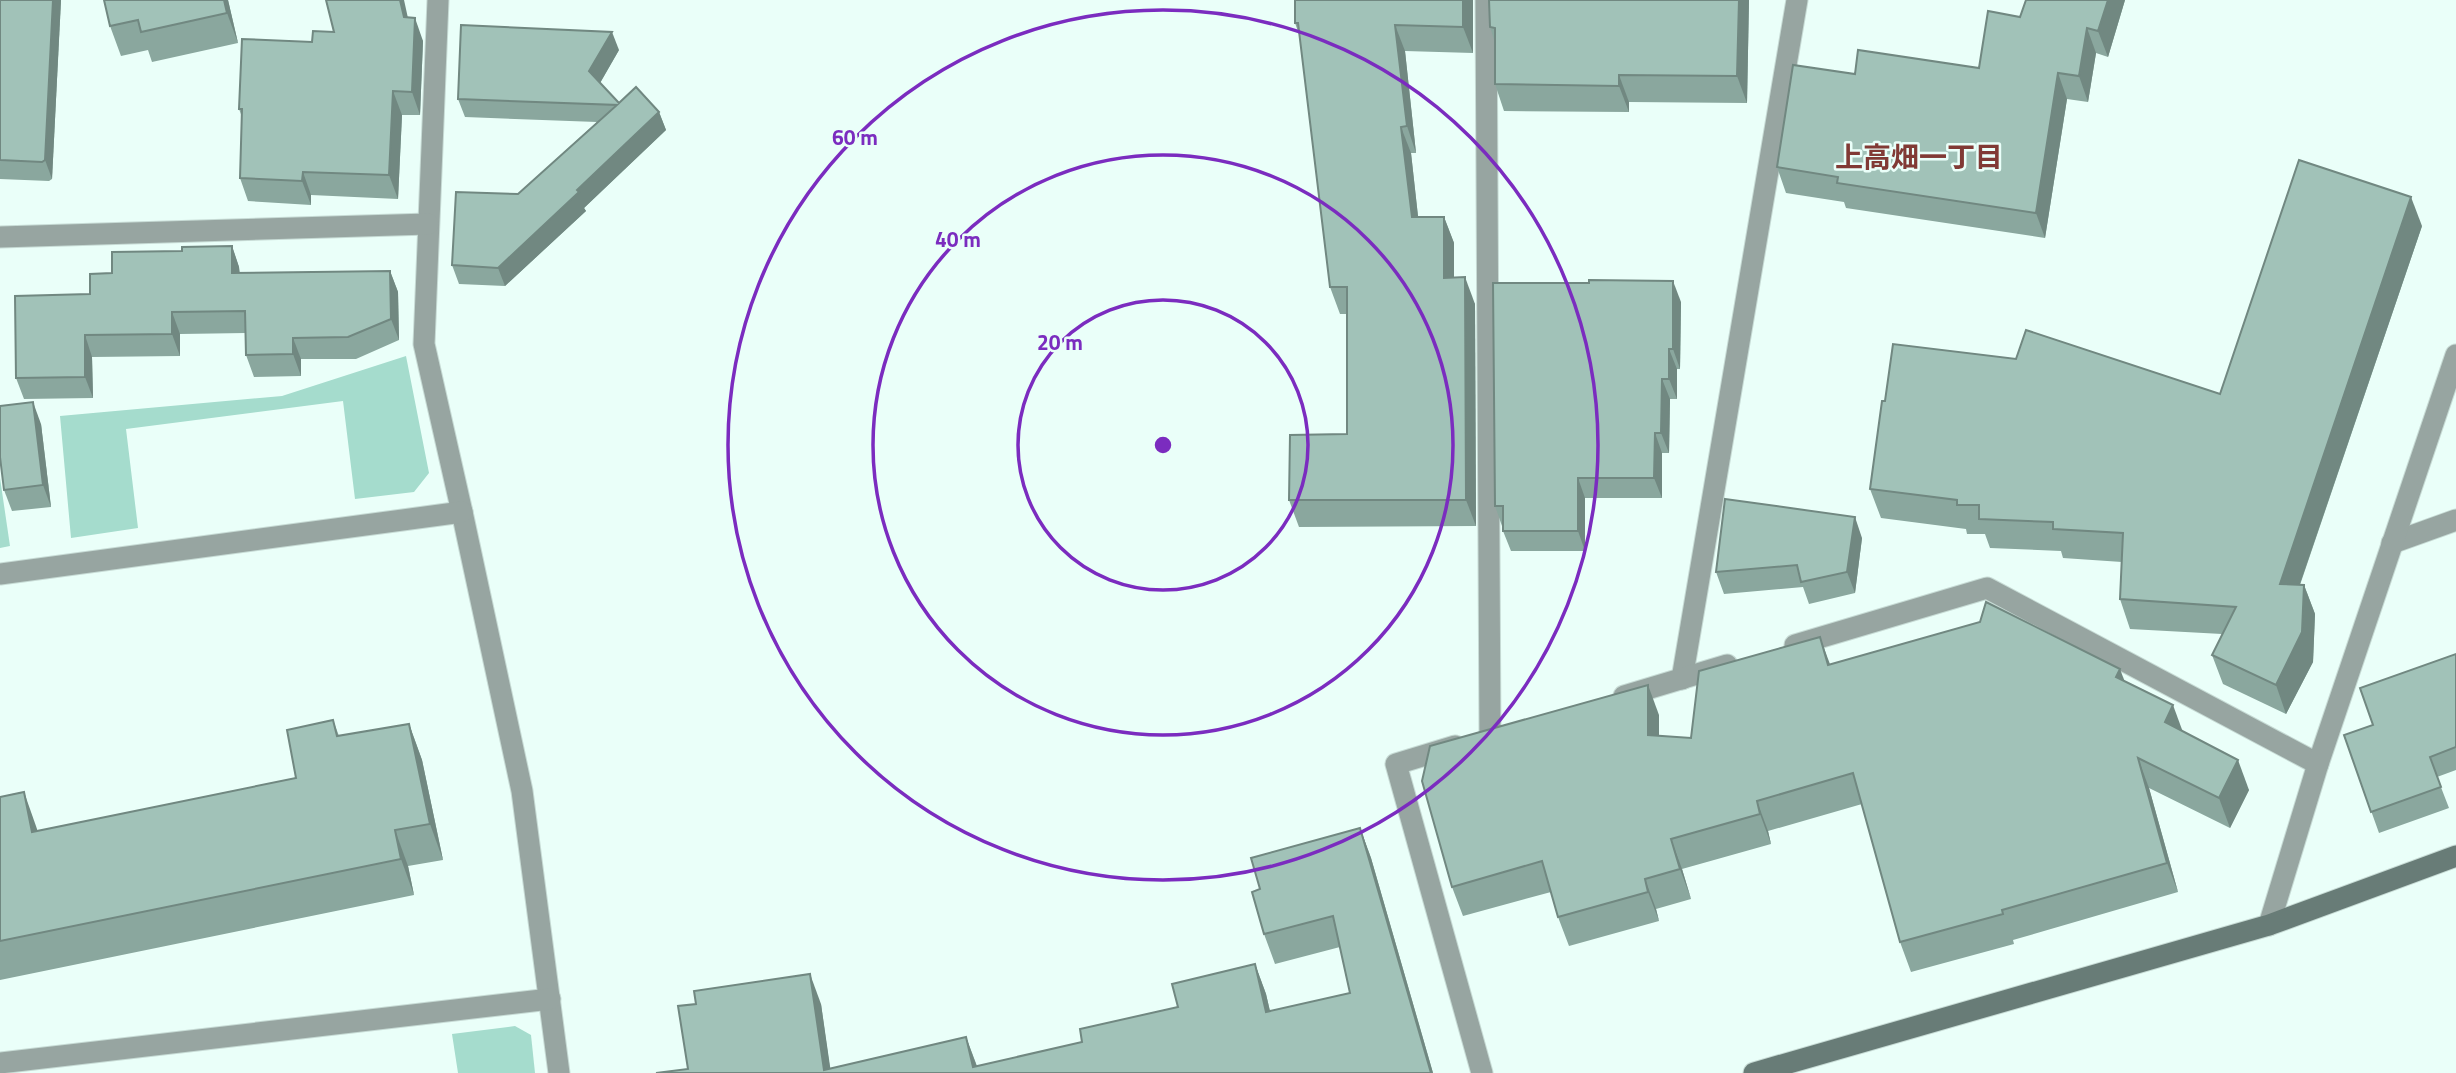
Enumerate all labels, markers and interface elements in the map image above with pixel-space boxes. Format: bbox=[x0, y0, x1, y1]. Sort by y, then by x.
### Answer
text: 60 m bbox=[832, 121, 878, 153]
district label: 上高畑一丁目 bbox=[1835, 135, 2003, 178]
text: 40 m bbox=[935, 223, 981, 255]
text: 20 m bbox=[1037, 326, 1083, 358]
centre of rings bbox=[1151, 433, 1175, 457]

